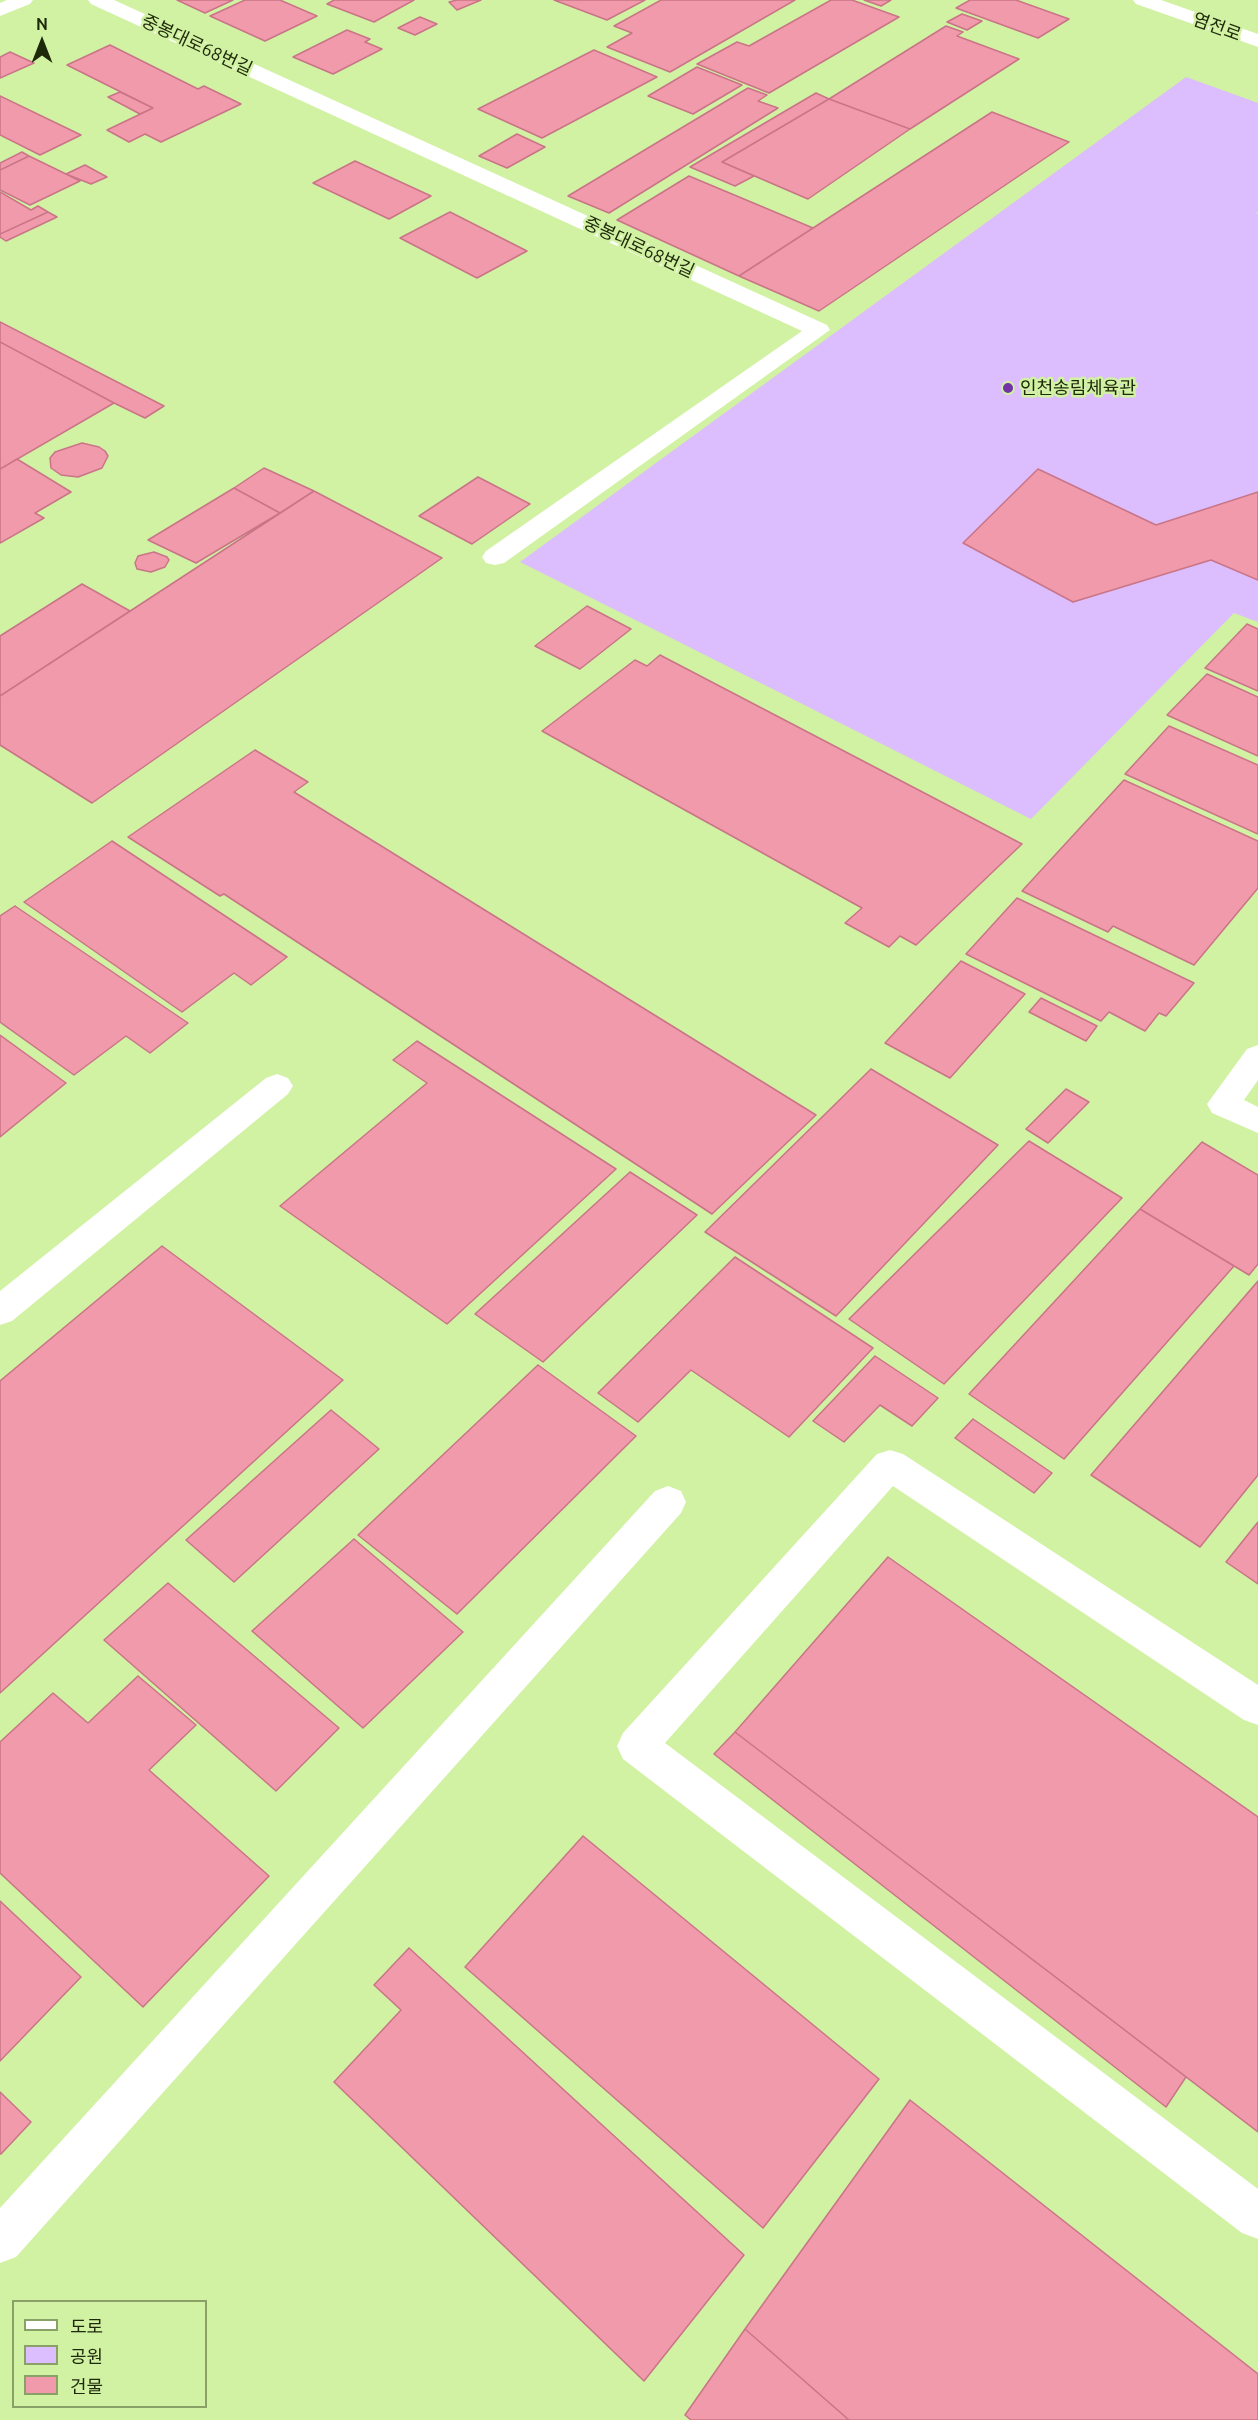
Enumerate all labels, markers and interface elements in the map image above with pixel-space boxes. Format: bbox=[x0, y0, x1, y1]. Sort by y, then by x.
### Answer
street label: 염전로 bbox=[1190, 8, 1244, 46]
street label: 중봉대로68번길 bbox=[138, 10, 256, 80]
north arrow bbox=[12, 12, 72, 72]
text: N bbox=[36, 15, 48, 33]
street label: 중봉대로68번길 bbox=[580, 212, 698, 282]
place label: 인천송림체육관 bbox=[1020, 377, 1136, 399]
marker: 인천송림체육관 bbox=[1001, 381, 1015, 395]
legend bbox=[12, 2300, 207, 2408]
text: 도로 bbox=[70, 2316, 103, 2336]
text: 공원 bbox=[70, 2346, 103, 2366]
text: 건물 bbox=[70, 2376, 103, 2396]

